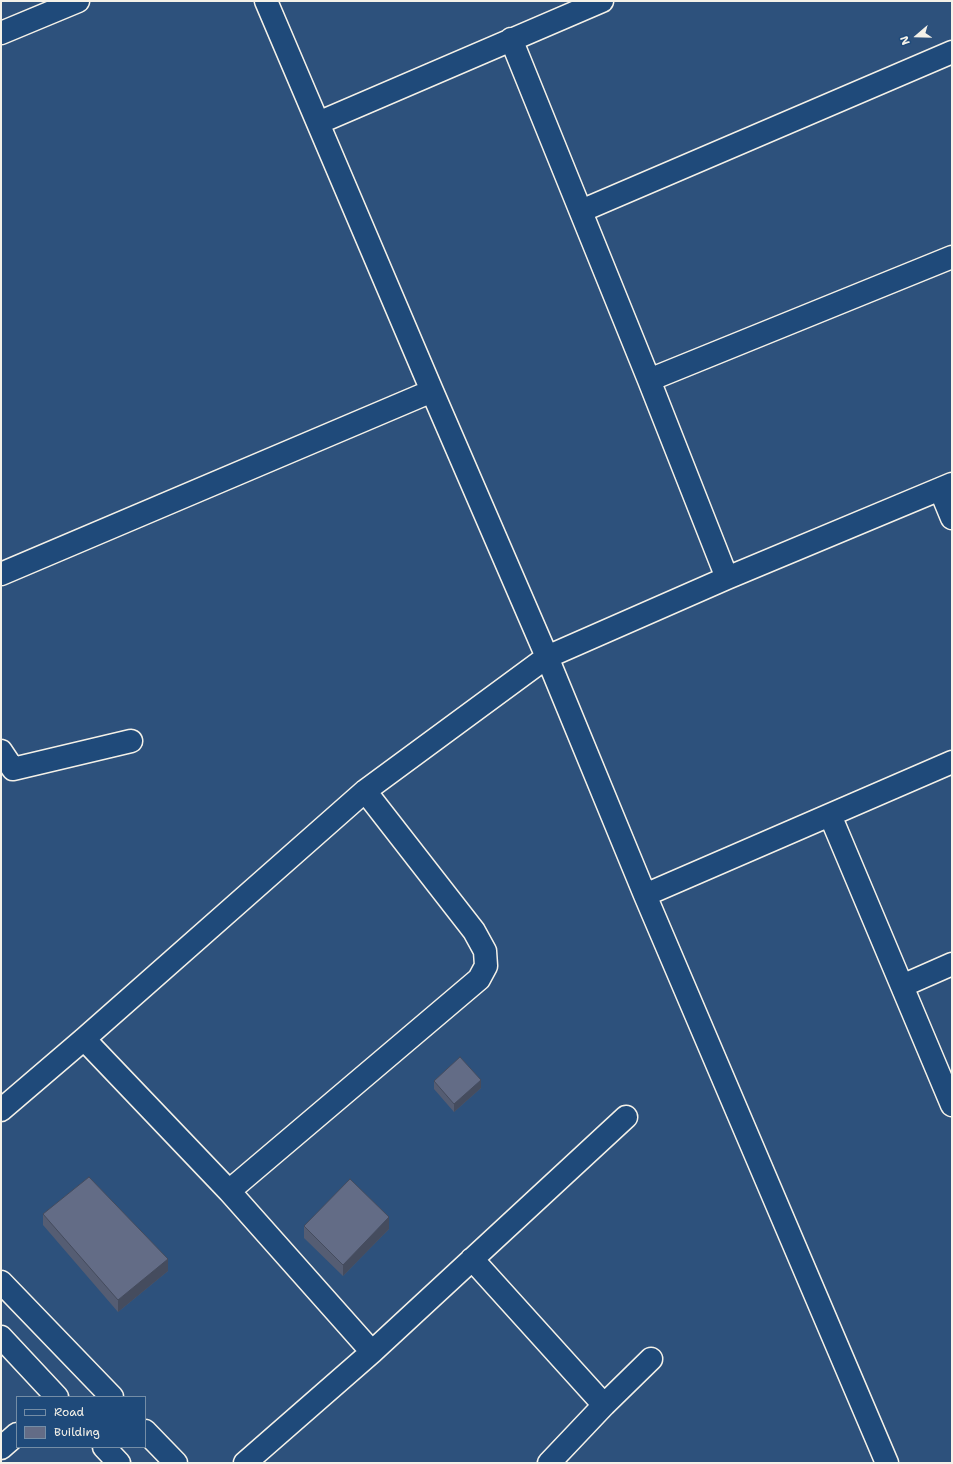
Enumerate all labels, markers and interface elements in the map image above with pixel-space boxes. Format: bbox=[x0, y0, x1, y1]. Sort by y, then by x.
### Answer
north arrow bbox=[897, 16, 937, 56]
text: N bbox=[897, 34, 914, 47]
legend bbox=[16, 1396, 146, 1448]
text: Road bbox=[54, 1404, 84, 1420]
text: Building bbox=[54, 1424, 100, 1440]

